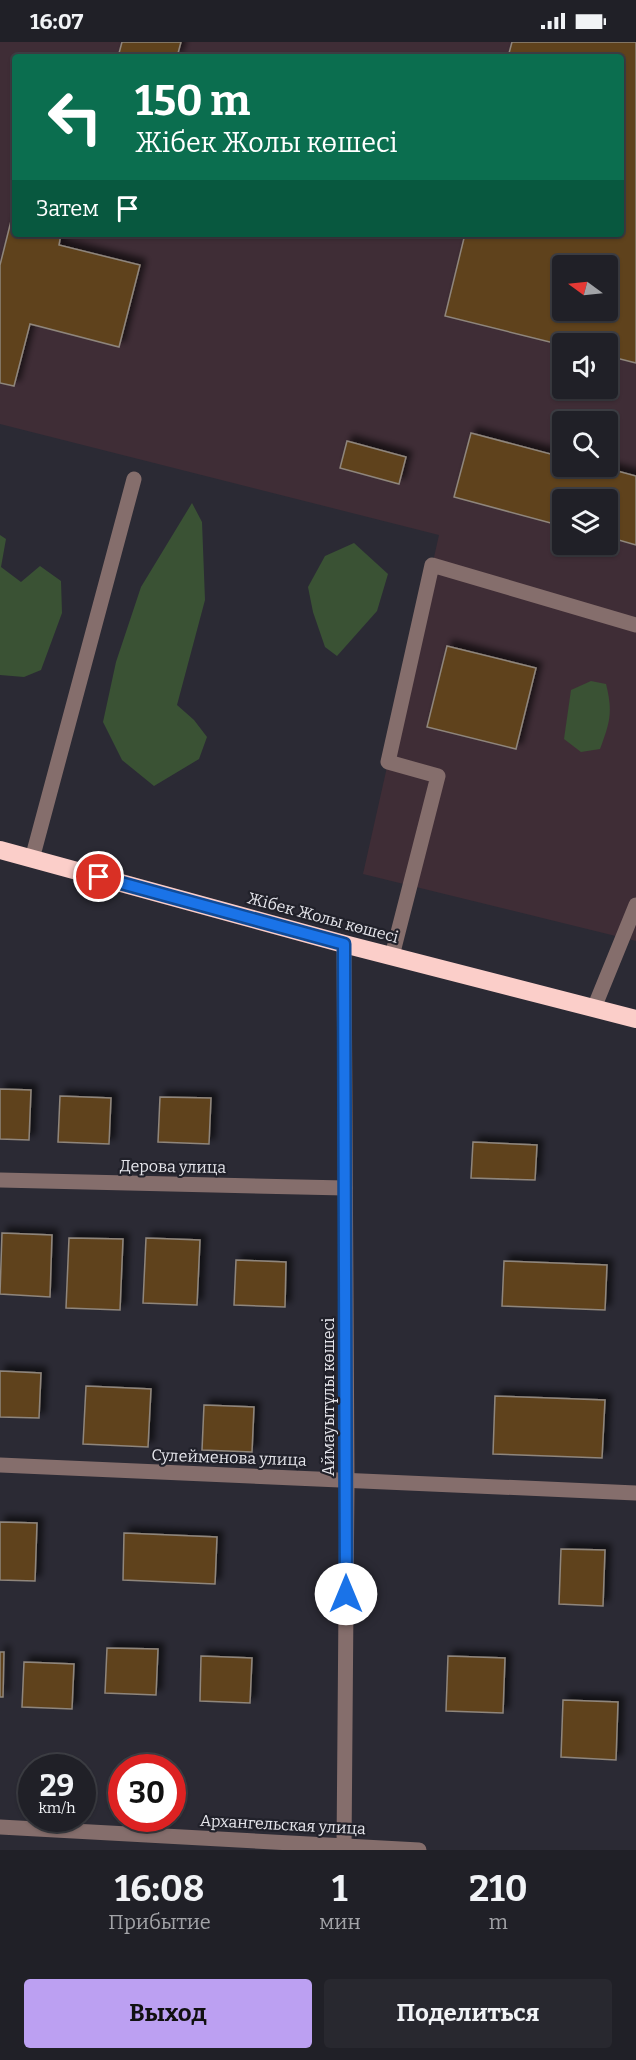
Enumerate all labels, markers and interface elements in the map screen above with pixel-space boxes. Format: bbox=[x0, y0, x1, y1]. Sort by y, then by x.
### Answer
text: 16:07 bbox=[30, 8, 83, 35]
text: 150 m bbox=[135, 76, 250, 126]
icon: left bbox=[36, 78, 114, 156]
text: Жібек Жолы көшесі bbox=[135, 127, 398, 159]
icon: arrive bbox=[111, 192, 144, 225]
text: Затем bbox=[36, 195, 99, 222]
north arrow bbox=[552, 255, 618, 321]
map controls bbox=[552, 255, 618, 555]
button: sound bbox=[552, 333, 618, 399]
button: search bbox=[552, 411, 618, 477]
button: layers bbox=[552, 489, 618, 555]
pin bbox=[73, 851, 124, 902]
icon: arrive bbox=[82, 860, 115, 893]
street label: Жібек Жолы көшесі bbox=[245, 888, 401, 947]
street label: Дерова улица bbox=[120, 1156, 227, 1177]
street label: Аймауытұлы көшесі bbox=[319, 1317, 338, 1476]
street label: Сулейменова улица bbox=[151, 1445, 307, 1470]
position arrow bbox=[314, 1562, 378, 1626]
speed limit sign: 30 bbox=[108, 1754, 186, 1832]
text: 29 bbox=[40, 1768, 74, 1804]
text: km/h bbox=[38, 1799, 76, 1817]
street label: Архангельская улица bbox=[200, 1811, 367, 1838]
text: 16:08 bbox=[115, 1867, 204, 1911]
text: 1 bbox=[332, 1867, 348, 1911]
text: 210 bbox=[469, 1867, 528, 1911]
text: Прибытие bbox=[108, 1910, 211, 1934]
text: мин bbox=[319, 1910, 361, 1934]
text: m bbox=[489, 1910, 508, 1934]
button: Выход bbox=[24, 1979, 312, 2048]
button: Поделиться bbox=[324, 1979, 612, 2048]

